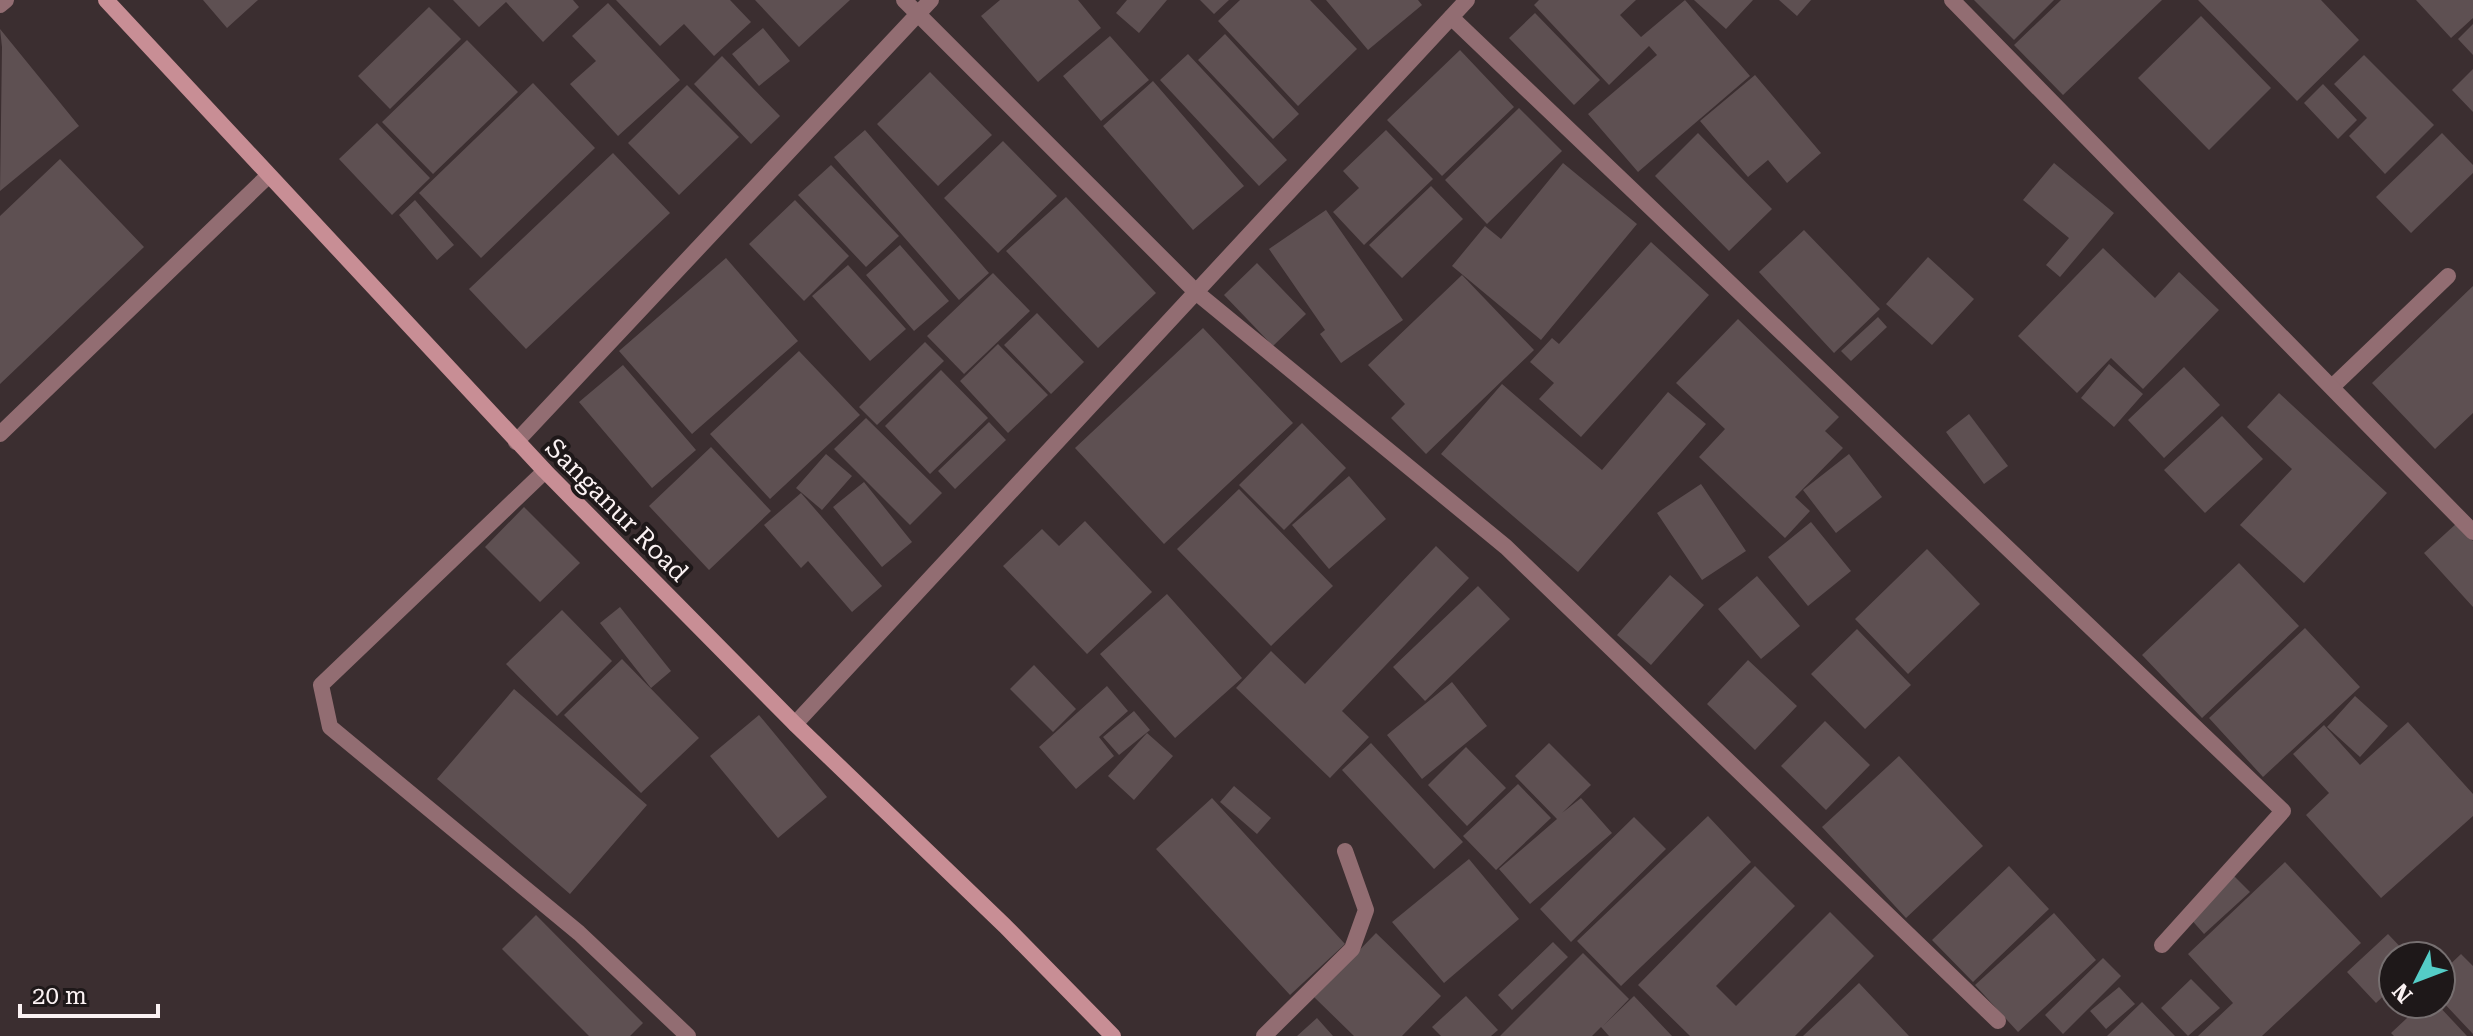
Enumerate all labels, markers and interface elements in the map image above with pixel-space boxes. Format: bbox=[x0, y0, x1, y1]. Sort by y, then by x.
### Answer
street label: Sanganur Road bbox=[539, 432, 695, 588]
north arrow bbox=[2377, 940, 2457, 1020]
scale bar bbox=[20, 968, 158, 1018]
text: N bbox=[2388, 978, 2417, 1008]
text: 20 m bbox=[32, 982, 87, 1010]

